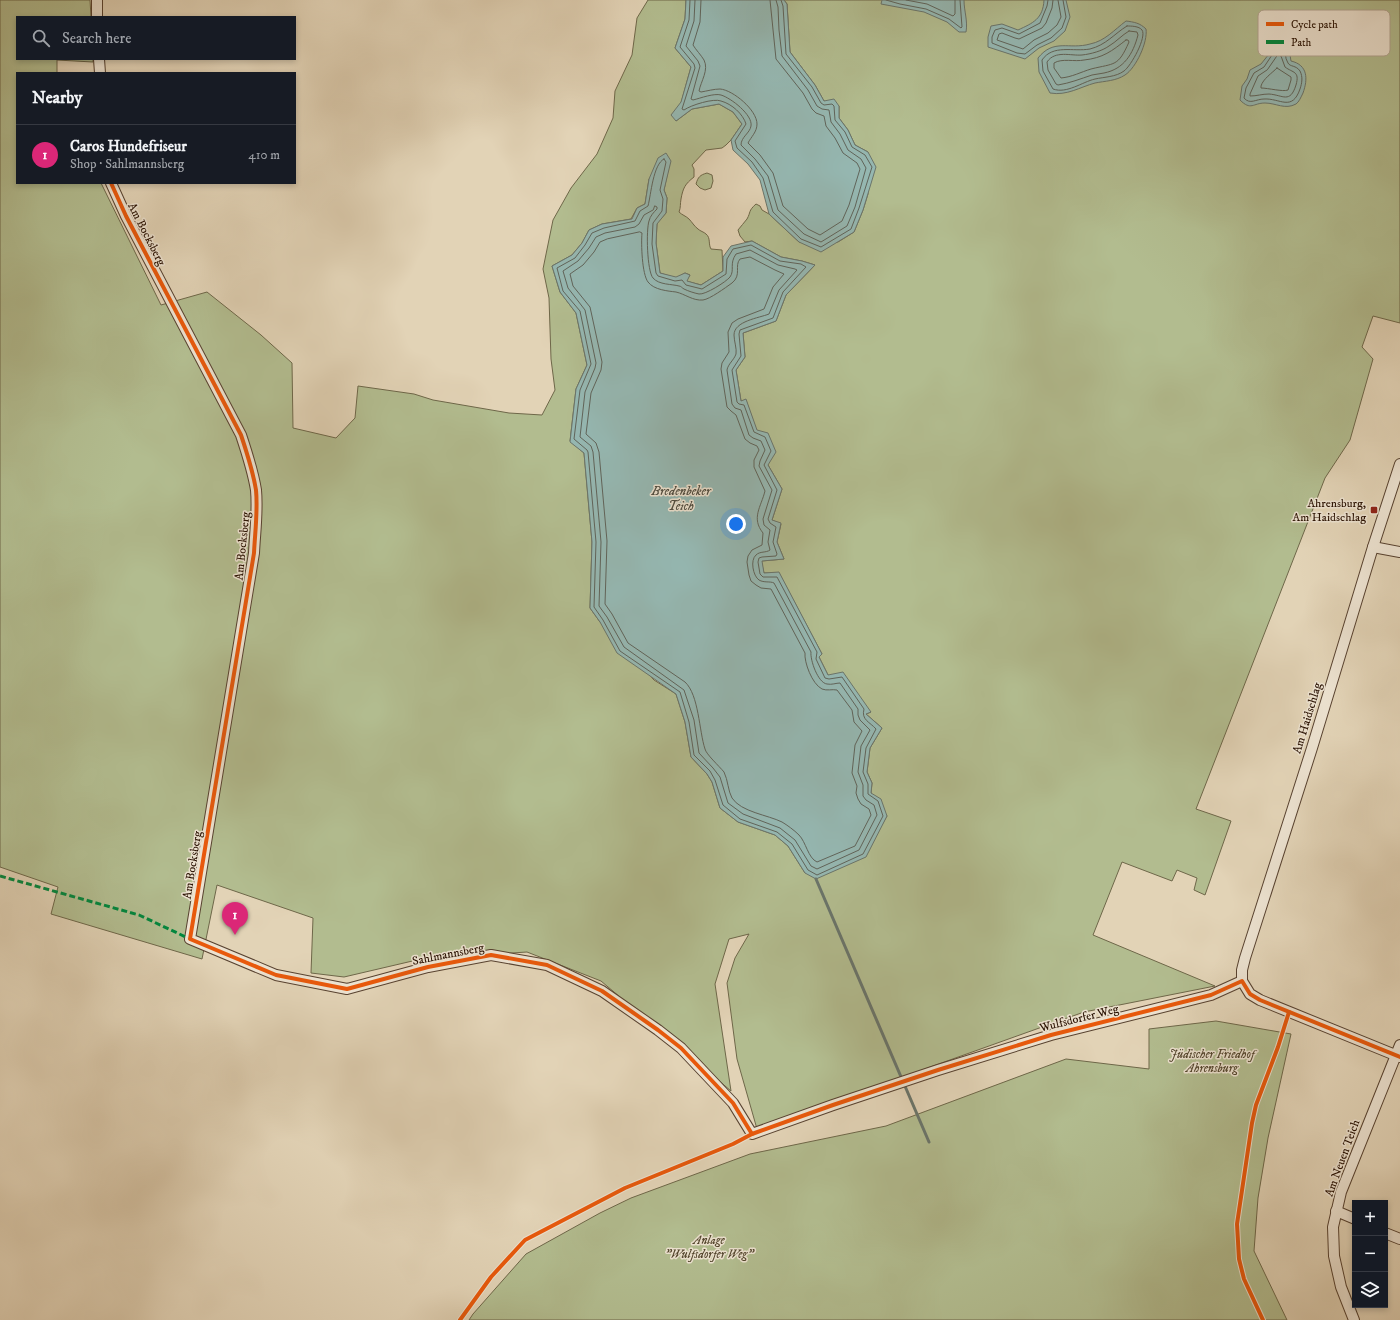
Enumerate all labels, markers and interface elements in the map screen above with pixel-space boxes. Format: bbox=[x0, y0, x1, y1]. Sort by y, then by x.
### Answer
legend bbox=[1258, 10, 1390, 56]
search box bbox=[16, 16, 296, 60]
text: Cycle path bbox=[1291, 18, 1338, 32]
icon: search bbox=[30, 27, 52, 49]
text: Search here bbox=[62, 29, 131, 48]
text: Path bbox=[1291, 36, 1312, 50]
text: Nearby bbox=[32, 87, 82, 109]
text: Caros Hundefriseur bbox=[70, 137, 187, 156]
text: 1 bbox=[43, 147, 47, 163]
text: 410 m bbox=[248, 147, 280, 163]
text: Shop · Sahlmannsberg bbox=[70, 156, 184, 172]
street label: Am Bocksberg bbox=[124, 200, 169, 268]
water label: Bredenbeker Teich bbox=[650, 483, 712, 514]
place label: Ahrensburg, Am Haidschlag bbox=[1293, 496, 1366, 525]
marker: Ahrensburg, Am Haidschlag bbox=[1369, 505, 1379, 515]
street label: Am Bocksberg bbox=[231, 511, 254, 581]
your location bbox=[726, 514, 746, 534]
street label: Am Haidschlag bbox=[1290, 681, 1325, 755]
street label: Am Bocksberg bbox=[180, 830, 205, 900]
pin: 1 bbox=[222, 902, 248, 935]
street label: Sahlmannsberg bbox=[411, 940, 485, 969]
street label: Wulfsdorfer Weg bbox=[1037, 1001, 1120, 1036]
park label: Jüdischer Friedhof Ahrensburg bbox=[1169, 1047, 1258, 1076]
street label: Am Neuen Teich bbox=[1322, 1117, 1364, 1199]
map controls bbox=[1352, 1200, 1388, 1308]
button: + bbox=[1352, 1200, 1388, 1236]
park label: Anlage "Wulfsdorfer Weg" bbox=[665, 1233, 755, 1262]
button: − bbox=[1352, 1236, 1388, 1272]
button: layers bbox=[1352, 1272, 1388, 1308]

